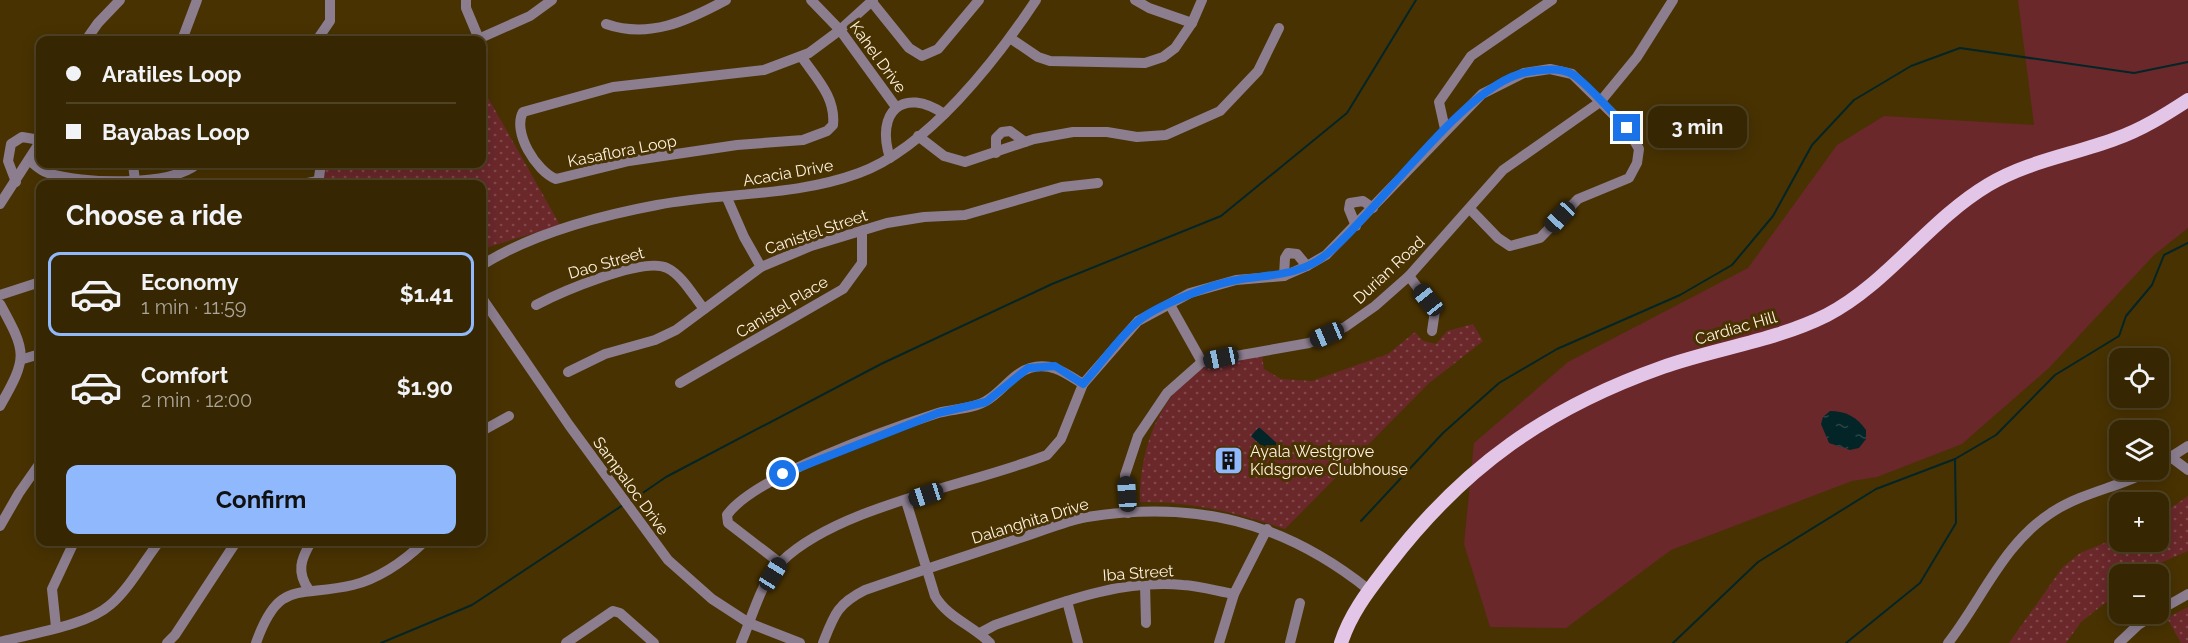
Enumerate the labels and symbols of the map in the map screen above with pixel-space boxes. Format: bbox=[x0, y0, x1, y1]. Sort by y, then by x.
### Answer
street label: Kahel Drive bbox=[846, 17, 910, 97]
callout: 3 min bbox=[1648, 107, 1747, 149]
route end bbox=[1613, 114, 1640, 141]
street label: Kasaflora Loop bbox=[566, 131, 678, 171]
street label: Acacia Drive bbox=[741, 156, 835, 190]
car bbox=[1541, 198, 1579, 236]
street label: Canistel Street bbox=[762, 205, 870, 258]
street label: Durian Road bbox=[1349, 232, 1429, 308]
street label: Dao Street bbox=[566, 243, 647, 283]
street label: Canistel Place bbox=[733, 272, 831, 342]
car bbox=[1410, 280, 1446, 320]
street label: Cardiac Hill bbox=[1693, 307, 1780, 349]
car bbox=[1307, 320, 1347, 350]
car bbox=[1202, 345, 1240, 371]
street label: Sampaloc Drive bbox=[589, 433, 673, 539]
place label: Ayala Westgrove Kidsgrove Clubhouse bbox=[1250, 442, 1408, 479]
building icon: Ayala Westgrove Kidsgrove Clubhouse bbox=[1213, 444, 1245, 476]
route start bbox=[769, 460, 796, 487]
car bbox=[1117, 475, 1137, 513]
car bbox=[906, 481, 946, 509]
street label: Dalanghita Drive bbox=[969, 494, 1091, 548]
car bbox=[756, 554, 790, 594]
street label: Iba Street bbox=[1102, 561, 1175, 585]

